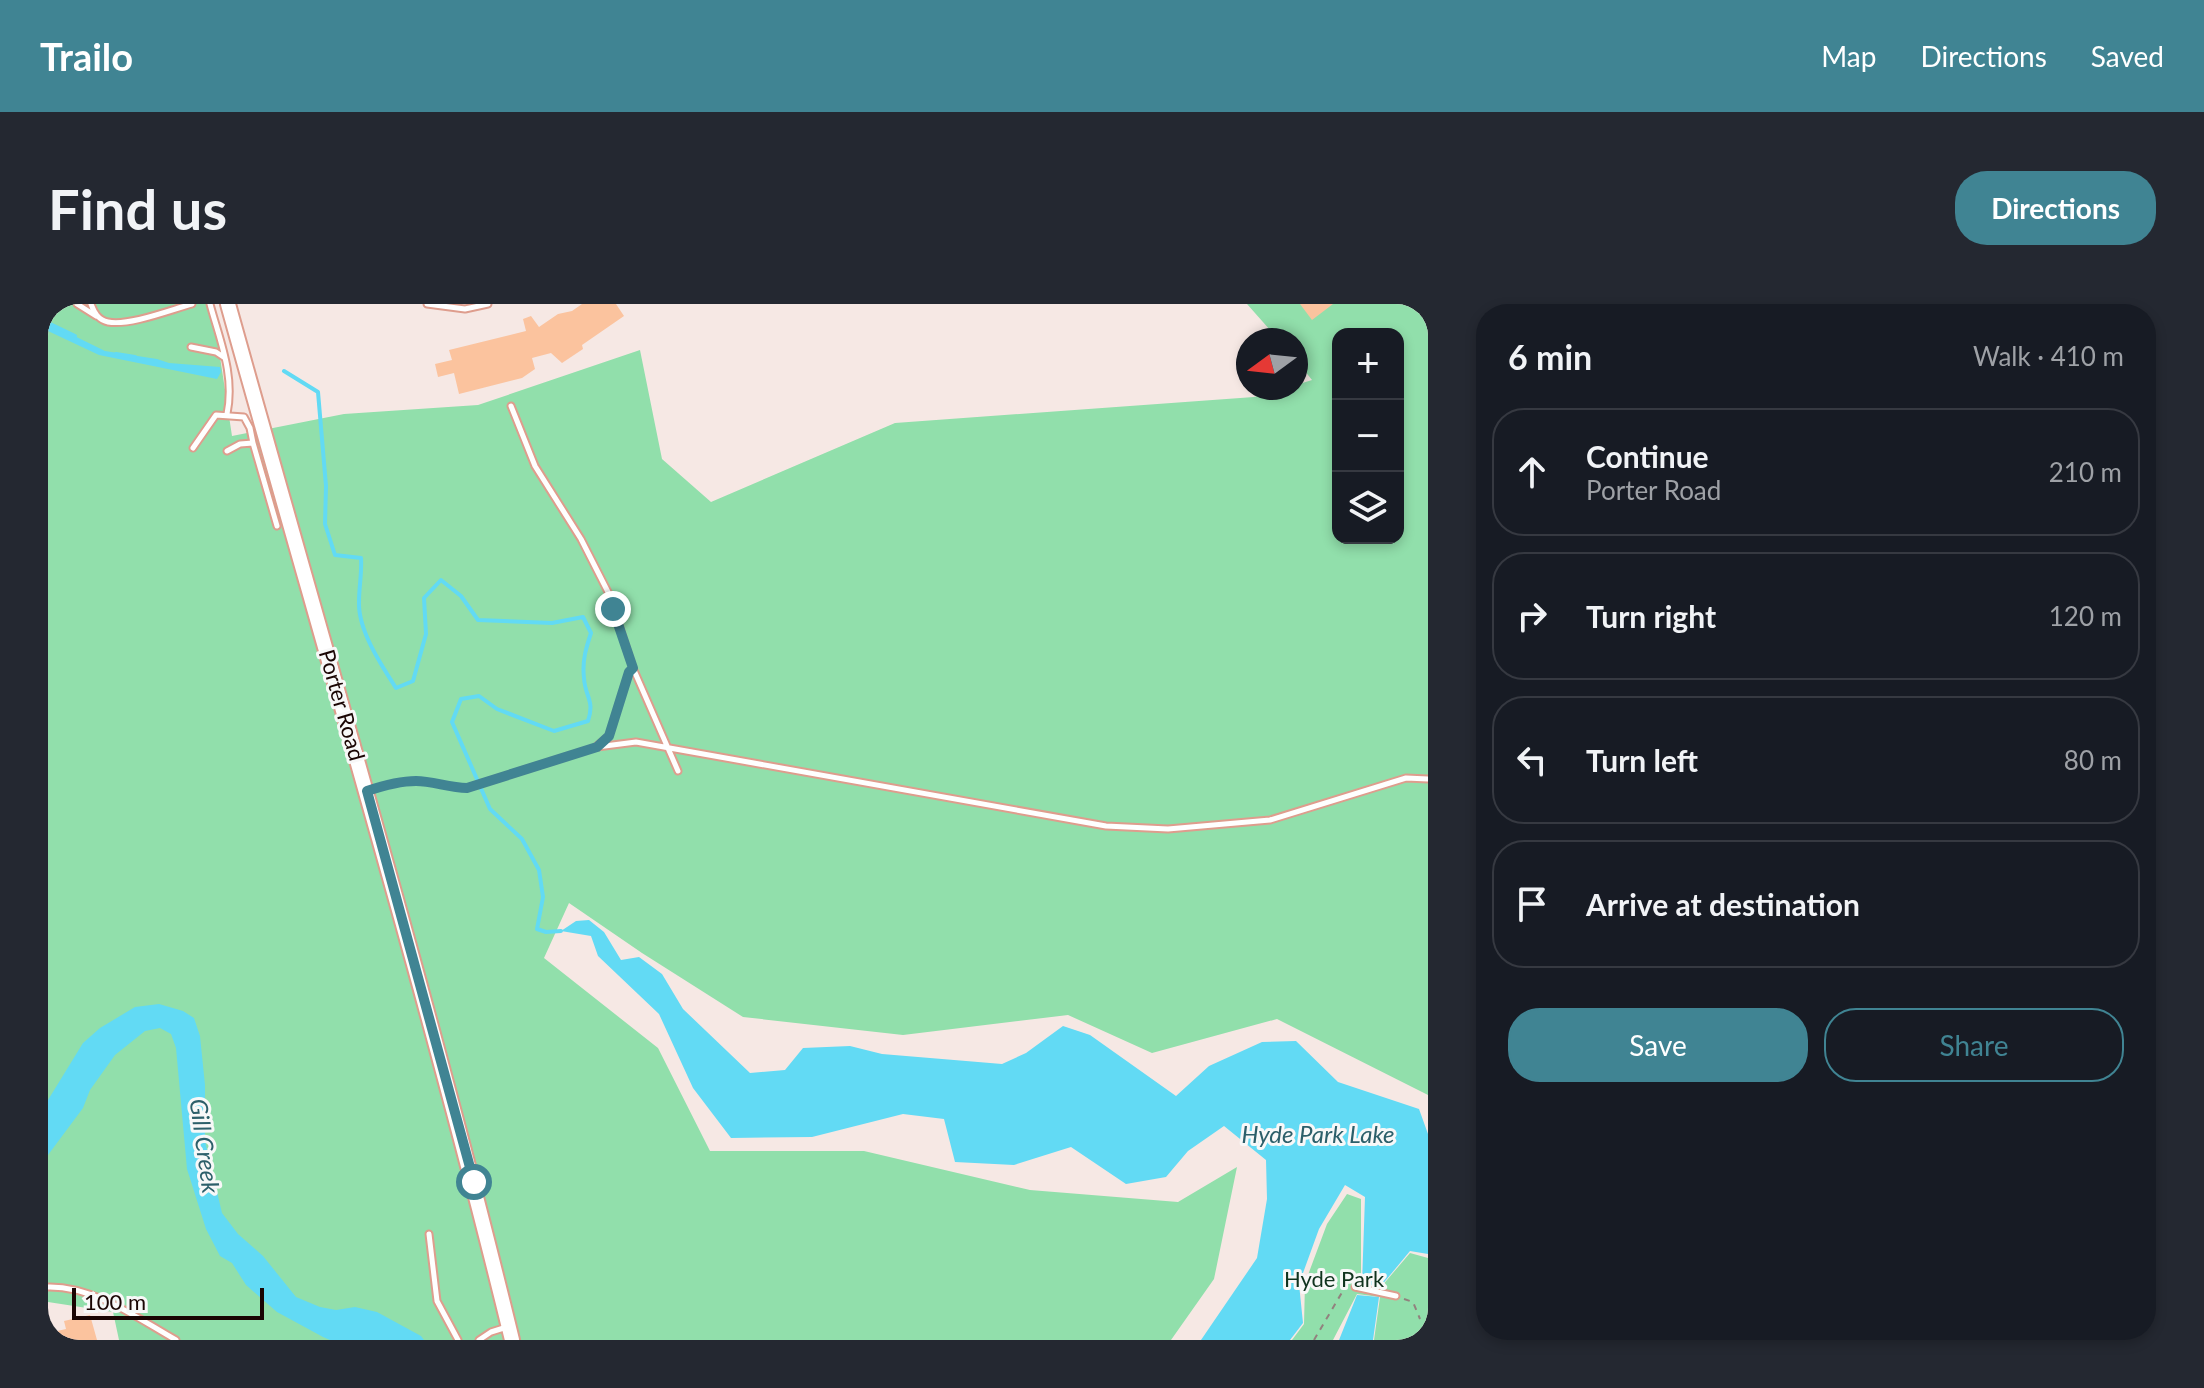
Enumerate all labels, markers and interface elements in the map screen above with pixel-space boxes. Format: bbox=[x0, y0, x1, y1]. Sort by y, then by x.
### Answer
text: Trailo bbox=[40, 33, 133, 79]
text: Map bbox=[1821, 39, 1876, 73]
text: Directions bbox=[1920, 39, 2047, 73]
text: Saved bbox=[2091, 39, 2164, 73]
button: Directions bbox=[1955, 171, 2156, 245]
text: Find us bbox=[48, 175, 227, 242]
north arrow bbox=[1236, 328, 1308, 400]
map controls bbox=[1332, 328, 1404, 544]
button: + bbox=[1332, 328, 1404, 400]
text: 6 min bbox=[1508, 336, 1592, 377]
text: Walk · 410 m bbox=[1973, 340, 2124, 372]
button: − bbox=[1332, 400, 1404, 472]
text: Continue bbox=[1586, 438, 1709, 474]
icon: ahead bbox=[1510, 450, 1554, 494]
text: 210 m bbox=[2049, 456, 2122, 488]
button: layers bbox=[1332, 472, 1404, 544]
text: Porter Road bbox=[1586, 474, 1721, 506]
route end bbox=[595, 591, 631, 627]
icon: right bbox=[1510, 594, 1554, 638]
text: Turn right bbox=[1586, 598, 1716, 634]
text: 120 m bbox=[2049, 600, 2122, 632]
street label: Porter Road bbox=[314, 646, 371, 764]
icon: left bbox=[1510, 738, 1554, 782]
text: Turn left bbox=[1586, 742, 1698, 778]
text: 80 m bbox=[2064, 744, 2122, 776]
icon: arrive bbox=[1510, 882, 1554, 926]
text: Arrive at destination bbox=[1586, 886, 1860, 922]
button: Save bbox=[1508, 1008, 1808, 1082]
button: Share bbox=[1824, 1008, 2124, 1082]
water label: Gill Creek bbox=[185, 1097, 227, 1195]
water label: Hyde Park Lake bbox=[1241, 1119, 1395, 1148]
route start bbox=[456, 1164, 492, 1200]
park label: Hyde Park bbox=[1284, 1265, 1385, 1292]
scale bar bbox=[72, 1284, 264, 1320]
text: 100 m bbox=[84, 1288, 146, 1315]

